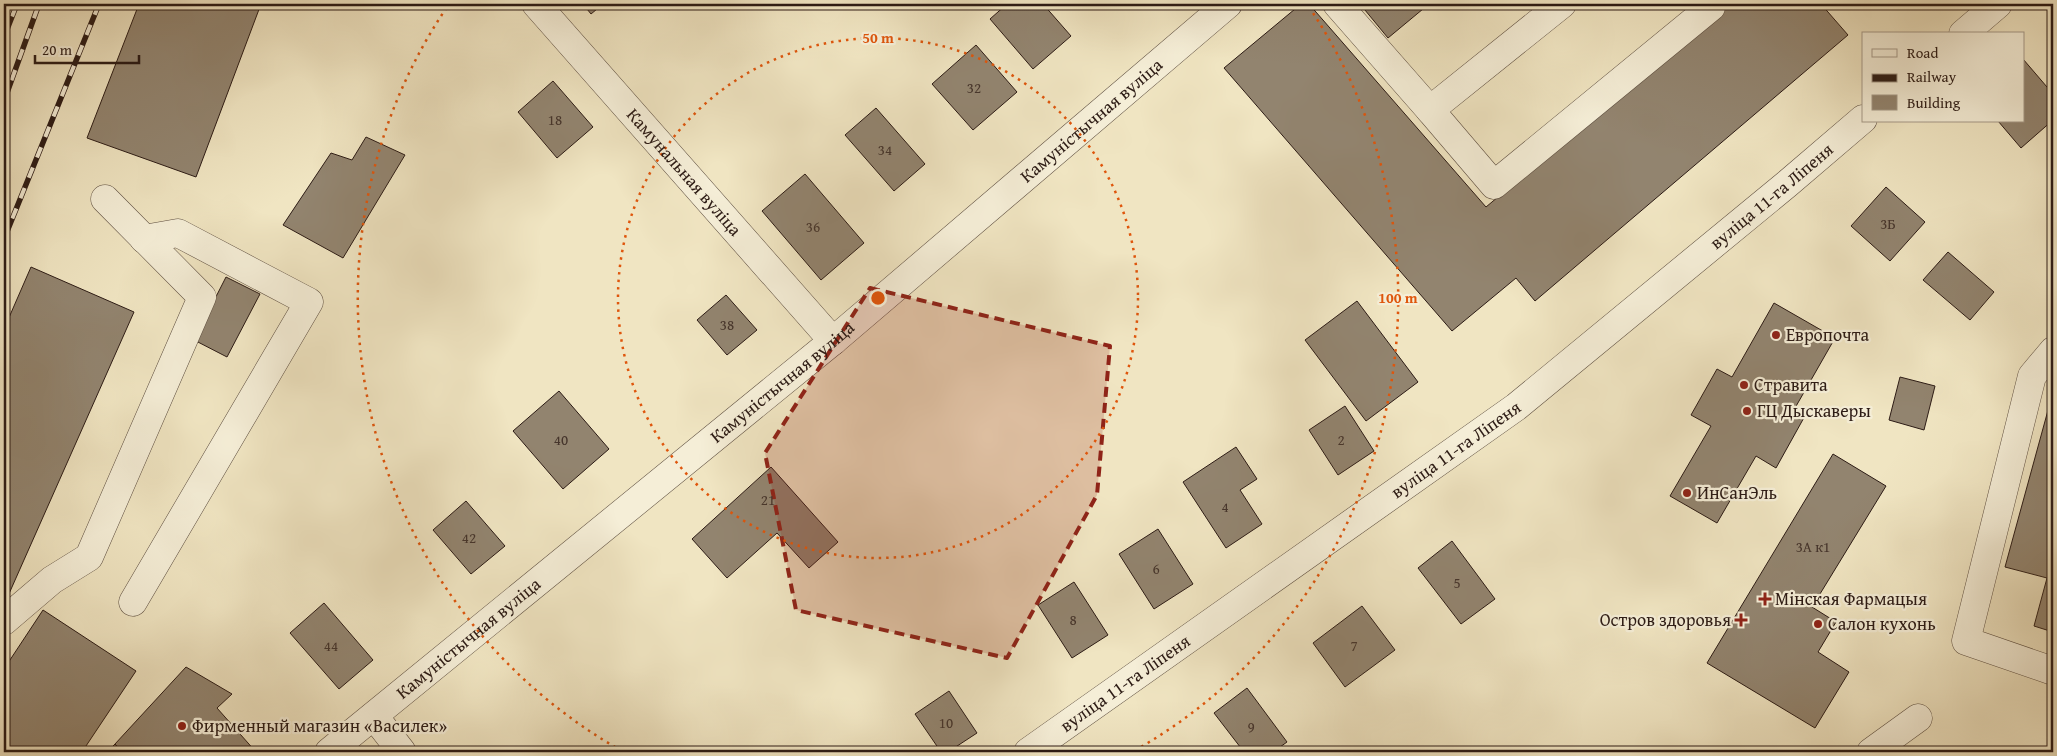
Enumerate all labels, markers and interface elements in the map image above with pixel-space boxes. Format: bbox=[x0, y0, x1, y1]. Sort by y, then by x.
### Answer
text: 50 m bbox=[862, 27, 894, 48]
scale bar bbox=[35, 32, 139, 64]
legend bbox=[1862, 32, 2024, 122]
text: 20 m bbox=[42, 39, 73, 60]
text: Road bbox=[1907, 42, 1938, 63]
street label: Камуністычная вуліца bbox=[1014, 51, 1169, 189]
text: Railway bbox=[1907, 66, 1957, 87]
house number: 32 bbox=[967, 77, 981, 98]
text: Building bbox=[1907, 92, 1961, 113]
street label: Камунальная вуліца bbox=[620, 102, 749, 242]
house number: 18 bbox=[548, 109, 562, 130]
street label: вуліца 11-га Ліпеня bbox=[1703, 136, 1839, 255]
house number: 34 bbox=[878, 139, 892, 160]
house number: 3Б bbox=[1880, 213, 1896, 234]
house number: 36 bbox=[806, 216, 820, 237]
text: 100 m bbox=[1378, 287, 1418, 308]
centre of rings bbox=[869, 289, 887, 307]
street label: Камуністычная вуліца bbox=[704, 314, 861, 449]
house number: 38 bbox=[720, 314, 734, 335]
place label: Европочта bbox=[1786, 321, 1869, 348]
marker: Европочта bbox=[1770, 329, 1782, 341]
place label: Стравита bbox=[1754, 371, 1828, 398]
marker: Стравита bbox=[1738, 379, 1750, 391]
street label: вуліца 11-га Ліпеня bbox=[1385, 394, 1526, 505]
place label: ГЦ Дыскаверы bbox=[1757, 397, 1871, 424]
marker: ГЦ Дыскаверы bbox=[1741, 405, 1753, 417]
house number: 40 bbox=[554, 429, 568, 450]
house number: 2 bbox=[1337, 429, 1345, 450]
place label: ИнСанЭль bbox=[1697, 479, 1777, 506]
marker: ИнСанЭль bbox=[1681, 487, 1693, 499]
house number: 21 bbox=[761, 489, 775, 510]
house number: 4 bbox=[1221, 496, 1229, 517]
house number: 42 bbox=[462, 527, 476, 548]
house number: 3А к1 bbox=[1796, 536, 1830, 557]
house number: 6 bbox=[1152, 558, 1160, 579]
street label: Камуністычная вуліца bbox=[390, 570, 547, 705]
house number: 5 bbox=[1453, 572, 1461, 593]
place label: Мінская Фармацыя bbox=[1775, 585, 1927, 612]
marker: Мінская Фармацыя bbox=[1759, 593, 1771, 605]
place label: Остров здоровья bbox=[1600, 606, 1731, 633]
house number: 8 bbox=[1069, 609, 1077, 630]
place label: Салон кухонь bbox=[1828, 610, 1936, 637]
marker: Остров здоровья bbox=[1735, 614, 1747, 626]
marker: Салон кухонь bbox=[1812, 618, 1824, 630]
street label: вуліца 11-га Ліпеня bbox=[1054, 627, 1196, 738]
house number: 44 bbox=[324, 635, 338, 656]
house number: 7 bbox=[1350, 635, 1358, 656]
place label: Фирменный магазин «Василек» bbox=[192, 712, 447, 739]
house number: 10 bbox=[939, 712, 953, 733]
house number: 9 bbox=[1247, 716, 1255, 737]
marker: Фирменный магазин «Василек» bbox=[176, 720, 188, 732]

